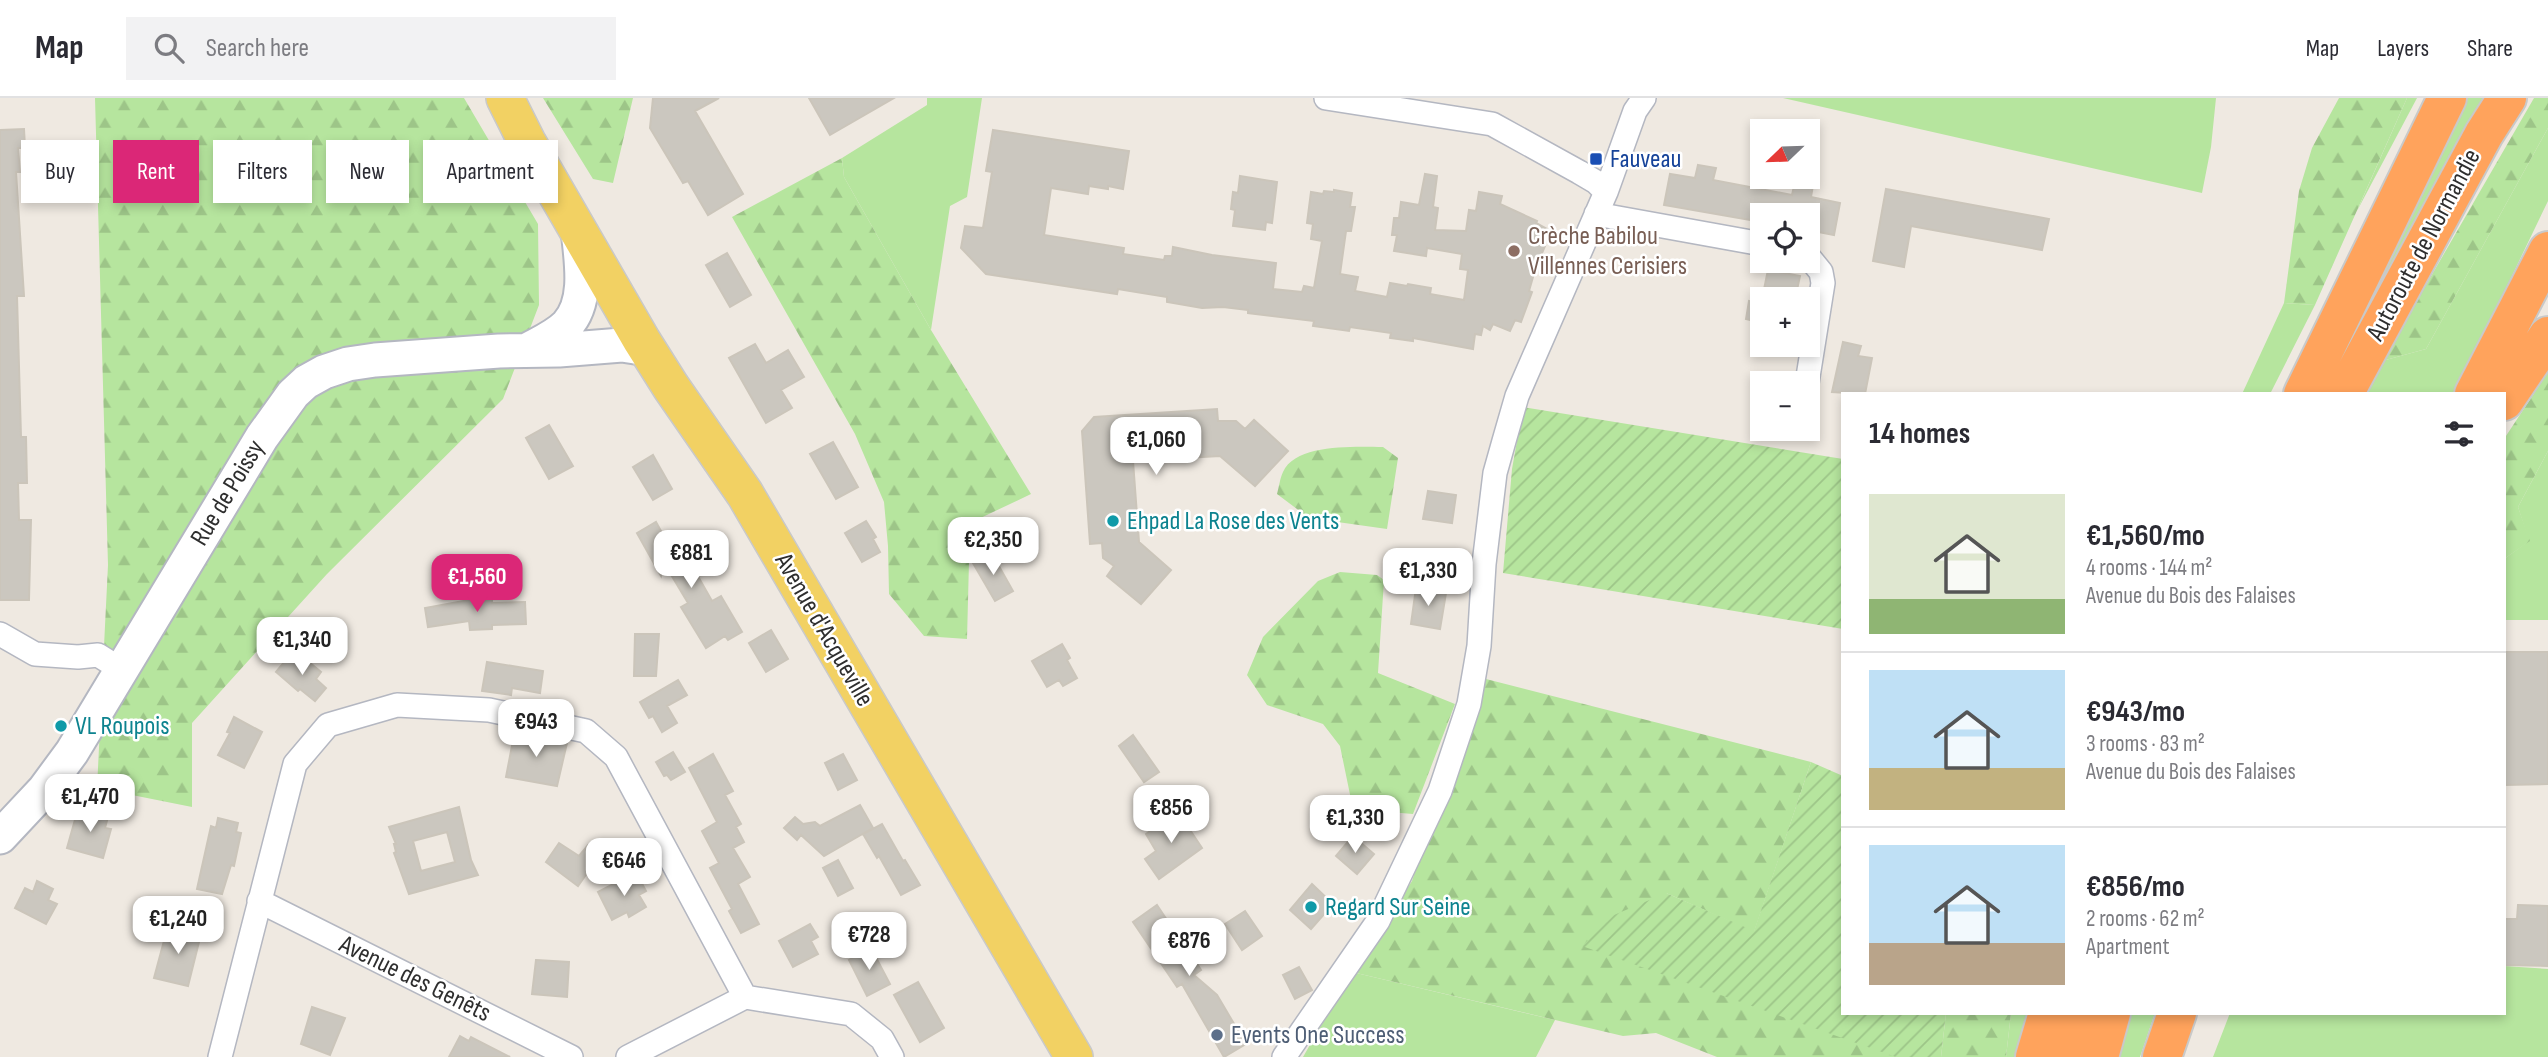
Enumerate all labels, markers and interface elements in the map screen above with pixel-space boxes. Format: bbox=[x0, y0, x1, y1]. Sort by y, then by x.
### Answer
search box bbox=[126, 17, 616, 80]
text: Map bbox=[35, 28, 84, 68]
icon: search bbox=[150, 29, 188, 67]
text: Search here bbox=[206, 33, 309, 64]
text: Map bbox=[2306, 34, 2339, 63]
text: Layers bbox=[2377, 34, 2429, 63]
text: Share bbox=[2467, 34, 2513, 63]
north arrow bbox=[1750, 119, 1820, 189]
map controls bbox=[1750, 119, 1820, 441]
chip: Buy bbox=[21, 140, 99, 203]
chip: Rent bbox=[113, 140, 199, 203]
chip: Filters bbox=[213, 140, 312, 203]
chip: New bbox=[326, 140, 409, 203]
chip: Apartment bbox=[423, 140, 558, 203]
place label: Fauveau bbox=[1610, 144, 1681, 175]
street label: Autoroute de Normandie bbox=[2360, 144, 2488, 347]
marker: Fauveau bbox=[1588, 151, 1604, 167]
button: locate bbox=[1750, 203, 1820, 273]
place label: Crèche Babilou Villennes Cerisiers bbox=[1528, 221, 1687, 282]
marker: Crèche Babilou Villennes Cerisiers bbox=[1506, 243, 1522, 259]
button: + bbox=[1750, 287, 1820, 357]
button: − bbox=[1750, 371, 1820, 441]
icon: filters bbox=[2440, 415, 2478, 453]
text: 14 homes bbox=[1869, 416, 1970, 452]
pin: €1,060 bbox=[1099, 418, 1213, 477]
text: €1,060 bbox=[1126, 426, 1186, 454]
street label: Rue de Poissy bbox=[184, 435, 272, 551]
place label: Ehpad La Rose des Vents bbox=[1127, 506, 1339, 537]
marker: Ehpad La Rose des Vents bbox=[1105, 513, 1121, 529]
pin: €2,350 bbox=[936, 518, 1050, 577]
text: €1,560/mo bbox=[2086, 518, 2205, 554]
icon: home bbox=[1925, 522, 2009, 606]
text: €2,350 bbox=[964, 526, 1022, 554]
pin: €881 bbox=[650, 531, 732, 590]
text: €881 bbox=[670, 539, 712, 567]
street label: Avenue d'Acqueville bbox=[767, 547, 880, 712]
pin: €1,330 bbox=[1371, 548, 1485, 608]
pin: €1,560 bbox=[420, 554, 534, 614]
text: 4 rooms · 144 m² bbox=[2086, 554, 2212, 582]
text: €1,330 bbox=[1399, 557, 1457, 585]
text: €1,560 bbox=[448, 563, 506, 591]
text: Avenue du Bois des Falaises bbox=[2086, 582, 2296, 610]
pin: €1,340 bbox=[245, 618, 359, 677]
text: €1,340 bbox=[273, 626, 331, 654]
text: €943/mo bbox=[2086, 694, 2185, 730]
icon: home bbox=[1925, 698, 2009, 782]
pin: €943 bbox=[495, 700, 577, 759]
text: €943 bbox=[514, 708, 558, 736]
place label: VL Roupois bbox=[75, 711, 170, 742]
marker: VL Roupois bbox=[53, 718, 69, 734]
text: 3 rooms · 83 m² bbox=[2086, 730, 2205, 758]
text: Avenue du Bois des Falaises bbox=[2086, 758, 2296, 786]
pin: €1,470 bbox=[33, 774, 147, 834]
text: €1,470 bbox=[61, 783, 119, 811]
pin: €856 bbox=[1130, 786, 1212, 845]
text: €856 bbox=[1149, 794, 1193, 822]
pin: €1,330 bbox=[1298, 796, 1412, 855]
text: €1,330 bbox=[1326, 804, 1384, 832]
pin: €646 bbox=[583, 838, 665, 898]
text: €646 bbox=[602, 847, 646, 875]
text: €856/mo bbox=[2086, 869, 2185, 905]
icon: home bbox=[1925, 873, 2009, 957]
place label: Regard Sur Seine bbox=[1325, 892, 1471, 923]
pin: €1,240 bbox=[121, 896, 235, 956]
marker: Regard Sur Seine bbox=[1303, 899, 1319, 915]
text: €1,240 bbox=[149, 905, 207, 933]
text: 2 rooms · 62 m² bbox=[2086, 905, 2205, 933]
pin: €728 bbox=[828, 912, 910, 972]
pin: €876 bbox=[1148, 918, 1230, 978]
text: €728 bbox=[847, 921, 891, 949]
text: €876 bbox=[1167, 927, 1211, 955]
street label: Avenue des Genêts bbox=[333, 929, 496, 1029]
text: Apartment bbox=[2086, 933, 2170, 961]
place label: Events One Success bbox=[1231, 1020, 1405, 1051]
marker: Events One Success bbox=[1209, 1027, 1225, 1043]

